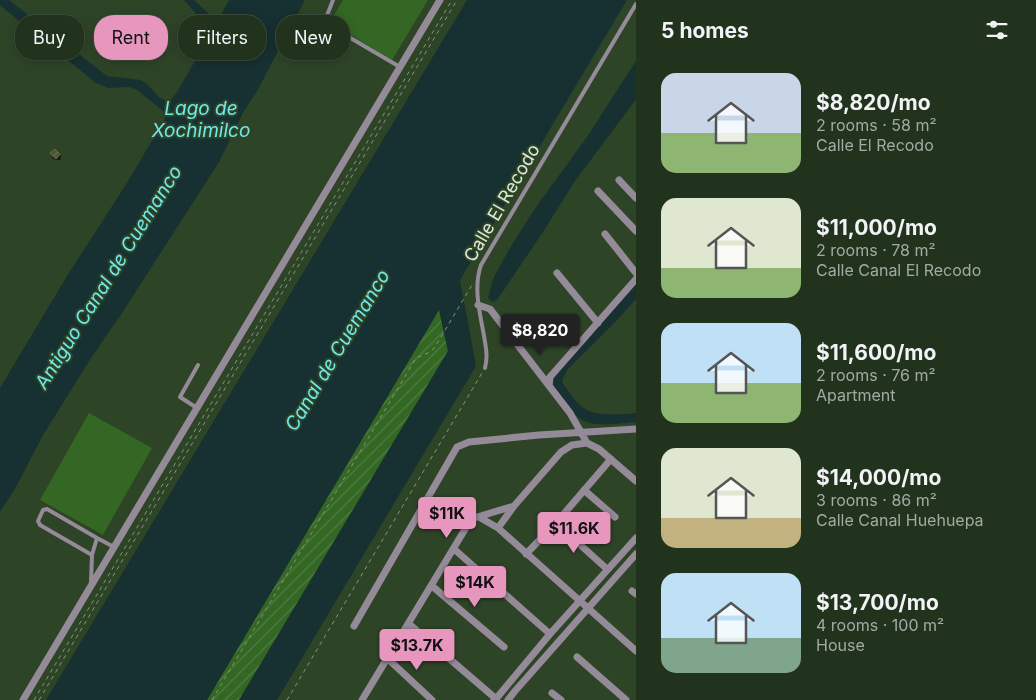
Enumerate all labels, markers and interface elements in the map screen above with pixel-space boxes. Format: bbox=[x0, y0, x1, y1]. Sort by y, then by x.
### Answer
chip: Buy bbox=[15, 15, 84, 60]
chip: Rent bbox=[94, 15, 168, 60]
chip: Filters bbox=[178, 15, 266, 60]
chip: New bbox=[276, 15, 350, 60]
icon: filters bbox=[983, 16, 1011, 44]
text: 5 homes bbox=[661, 18, 749, 43]
text: $8,820/mo bbox=[816, 90, 931, 115]
icon: home bbox=[701, 93, 761, 153]
water label: Lago de Xochimilco bbox=[151, 97, 250, 142]
text: 2 rooms · 58 m² bbox=[816, 115, 936, 135]
text: Calle El Recodo bbox=[816, 135, 934, 155]
street label: Calle El Recodo bbox=[459, 140, 544, 265]
water label: Antiguo Canal de Cuemanco bbox=[30, 161, 187, 394]
text: $11,000/mo bbox=[816, 215, 937, 240]
icon: home bbox=[701, 218, 761, 278]
text: 2 rooms · 78 m² bbox=[816, 240, 936, 260]
text: Calle Canal El Recodo bbox=[816, 260, 981, 280]
water label: Canal de Cuemanco bbox=[280, 265, 395, 435]
pin: $8,820 bbox=[499, 314, 581, 356]
text: $8,820 bbox=[512, 320, 568, 340]
text: $11,600/mo bbox=[816, 340, 936, 365]
icon: home bbox=[701, 343, 761, 403]
text: 2 rooms · 76 m² bbox=[816, 365, 936, 385]
text: Apartment bbox=[816, 385, 896, 405]
text: $14,000/mo bbox=[816, 465, 941, 490]
icon: home bbox=[701, 468, 761, 528]
text: 3 rooms · 86 m² bbox=[816, 490, 937, 510]
pin: $11K bbox=[417, 496, 477, 539]
text: $11K bbox=[429, 503, 465, 523]
text: Calle Canal Huehuepa bbox=[816, 510, 984, 530]
pin: $11.6K bbox=[533, 512, 615, 554]
text: $11.6K bbox=[548, 518, 600, 538]
pin: $14K bbox=[445, 566, 505, 608]
text: $14K bbox=[455, 572, 495, 592]
text: $13,700/mo bbox=[816, 590, 939, 615]
icon: home bbox=[701, 593, 761, 653]
text: 4 rooms · 100 m² bbox=[816, 615, 944, 635]
pin: $13.7K bbox=[376, 628, 458, 671]
text: $13.7K bbox=[390, 635, 444, 655]
text: House bbox=[816, 635, 865, 655]

